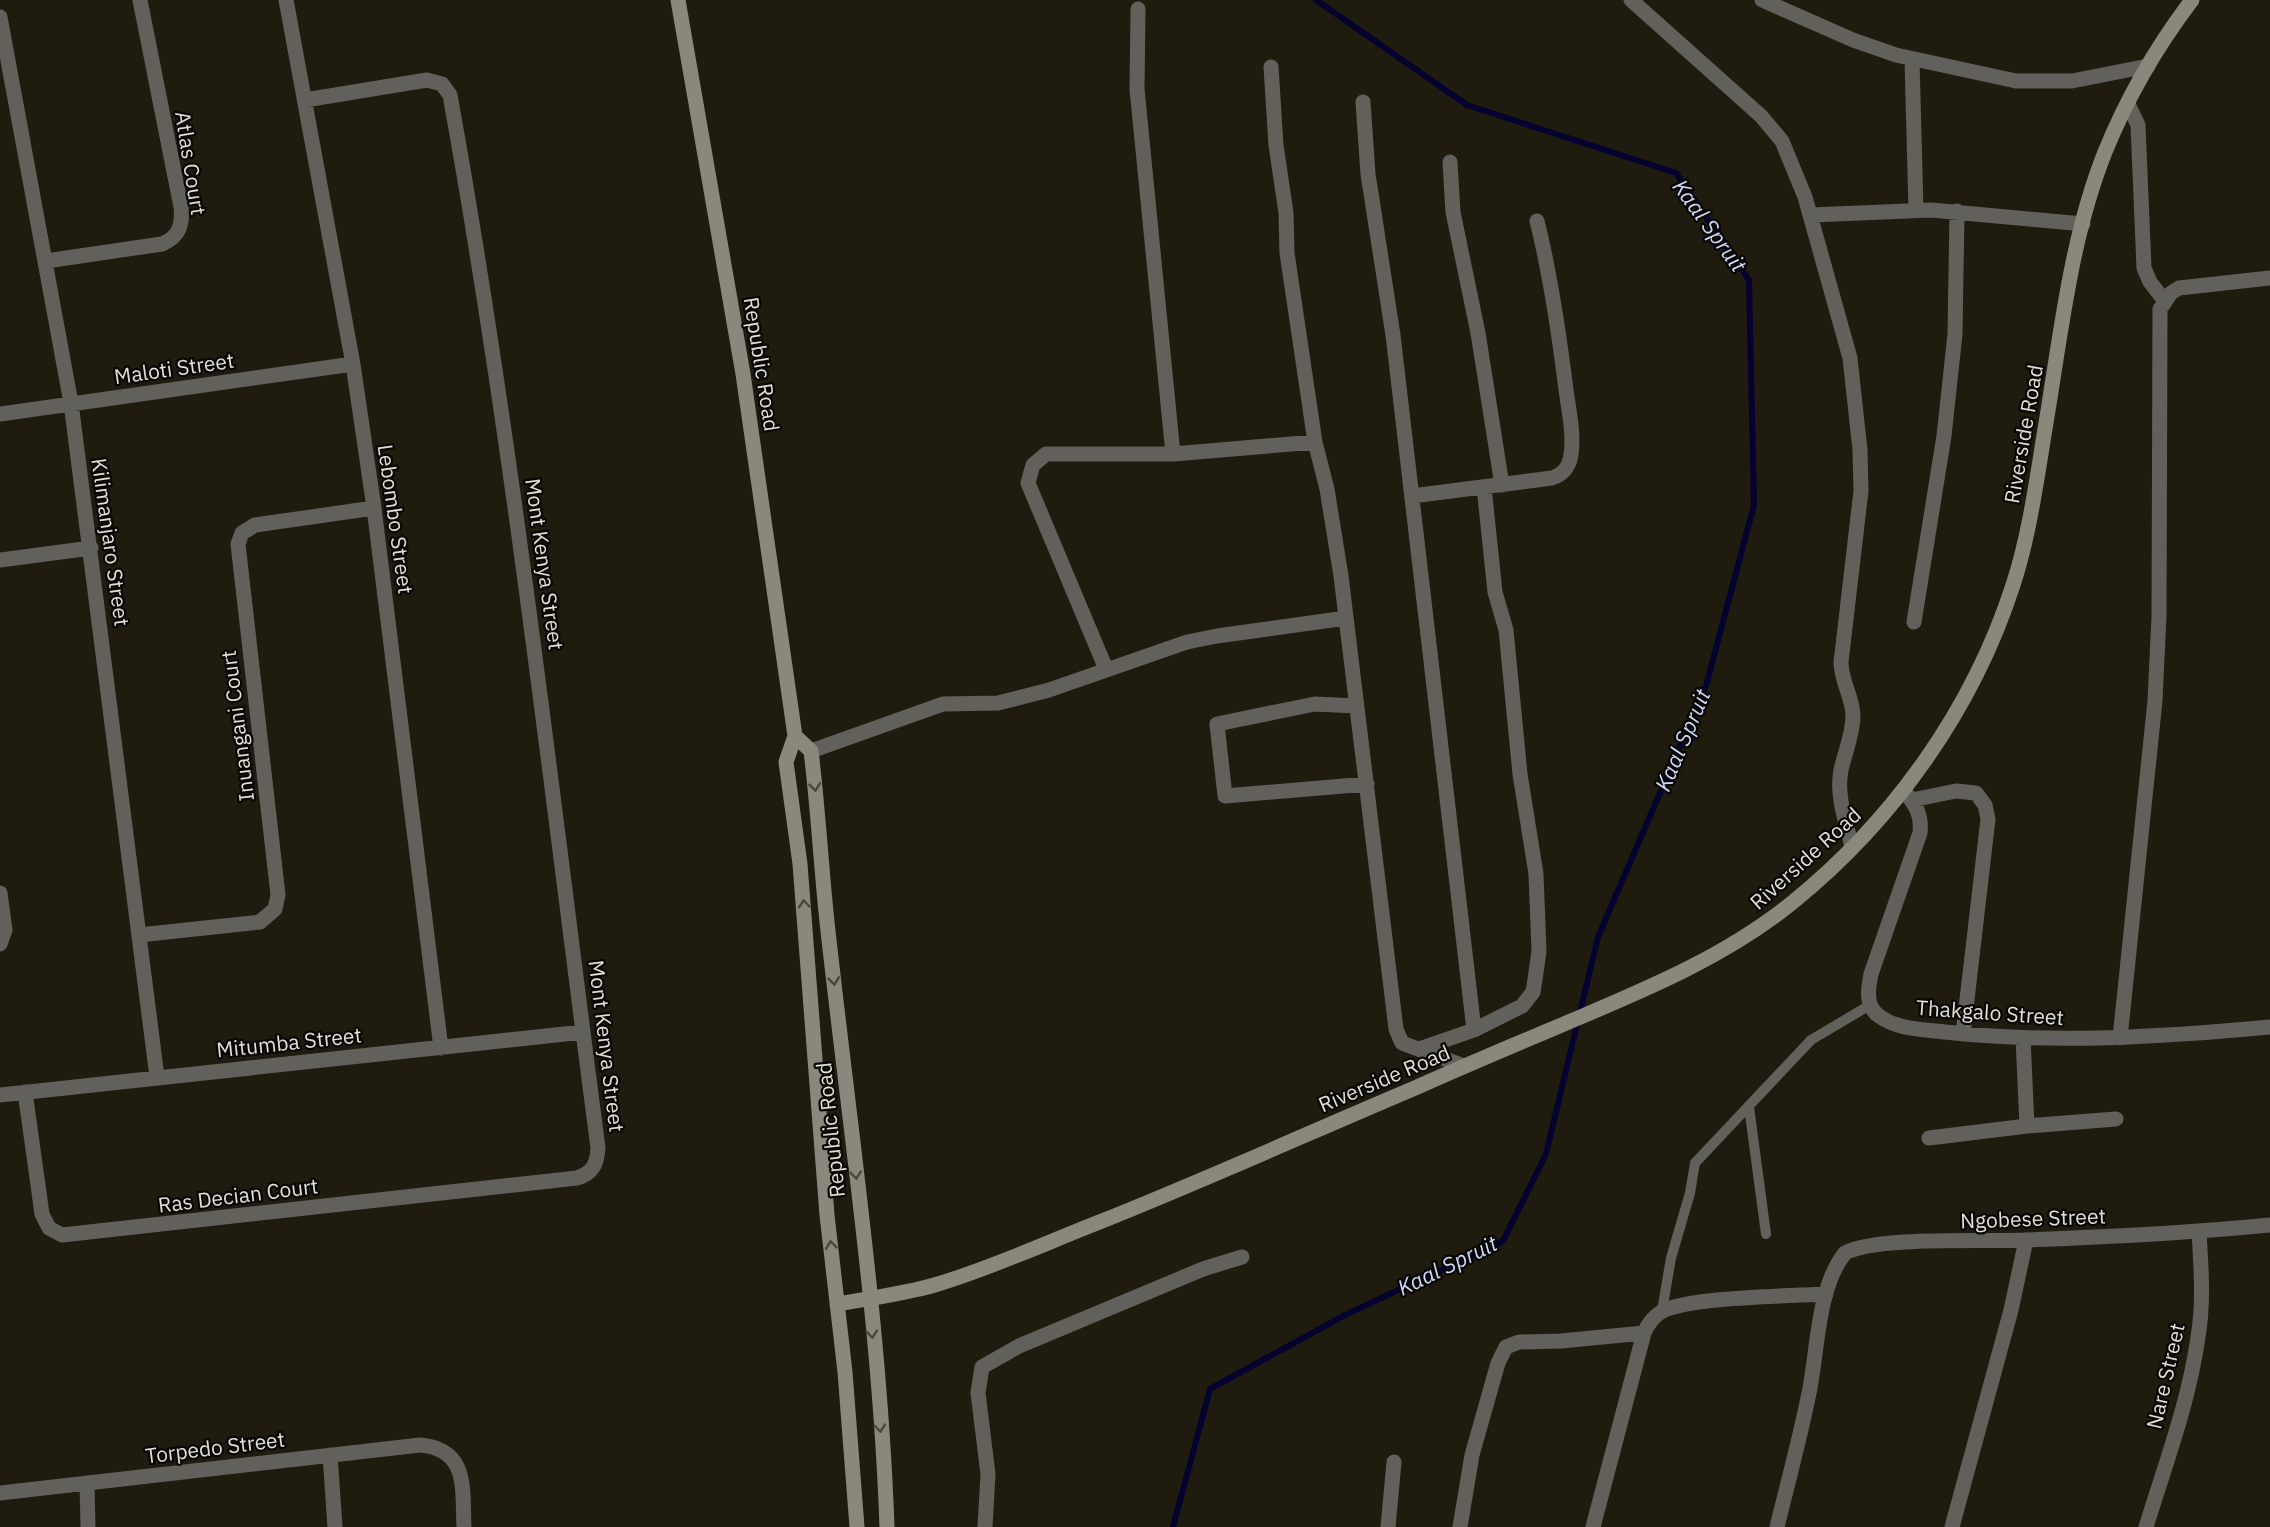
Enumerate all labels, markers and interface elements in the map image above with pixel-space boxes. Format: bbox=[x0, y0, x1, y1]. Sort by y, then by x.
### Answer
street label: Atlas Court bbox=[169, 109, 213, 217]
water label: Kaal Spruit bbox=[1667, 173, 1754, 278]
street label: Republic Road bbox=[738, 295, 786, 433]
street label: Maloti Street bbox=[112, 346, 236, 390]
street label: Riverside Road bbox=[1997, 362, 2049, 506]
street label: Lebombo Street bbox=[372, 442, 420, 596]
street label: Kilimanjaro Street bbox=[85, 456, 137, 628]
street label: Mont Kenya Street bbox=[519, 476, 571, 652]
street label: Inuangani Court bbox=[214, 649, 260, 803]
water label: Kaal Spruit bbox=[1648, 684, 1717, 795]
one-way arrow bbox=[809, 782, 821, 791]
street label: Riverside Road bbox=[1743, 801, 1867, 915]
one-way arrow bbox=[798, 900, 811, 909]
street label: Mont Kenya Street bbox=[583, 958, 631, 1134]
one-way arrow bbox=[828, 976, 840, 985]
street label: Thakgalo Street bbox=[1915, 993, 2065, 1031]
street label: Mitumba Street bbox=[215, 1020, 363, 1064]
street label: Riverside Road bbox=[1314, 1038, 1454, 1118]
street label: Republic Road bbox=[809, 1061, 851, 1199]
one-way arrow bbox=[849, 1170, 862, 1179]
street label: Ras Decian Court bbox=[156, 1171, 320, 1219]
street label: Ngobese Street bbox=[1960, 1201, 2106, 1235]
water label: Kaal Spruit bbox=[1392, 1228, 1503, 1302]
one-way arrow bbox=[825, 1241, 838, 1250]
street label: Nare Street bbox=[2139, 1320, 2191, 1432]
one-way arrow bbox=[865, 1330, 878, 1339]
one-way arrow bbox=[873, 1424, 886, 1433]
street label: Torpedo Street bbox=[144, 1425, 286, 1469]

